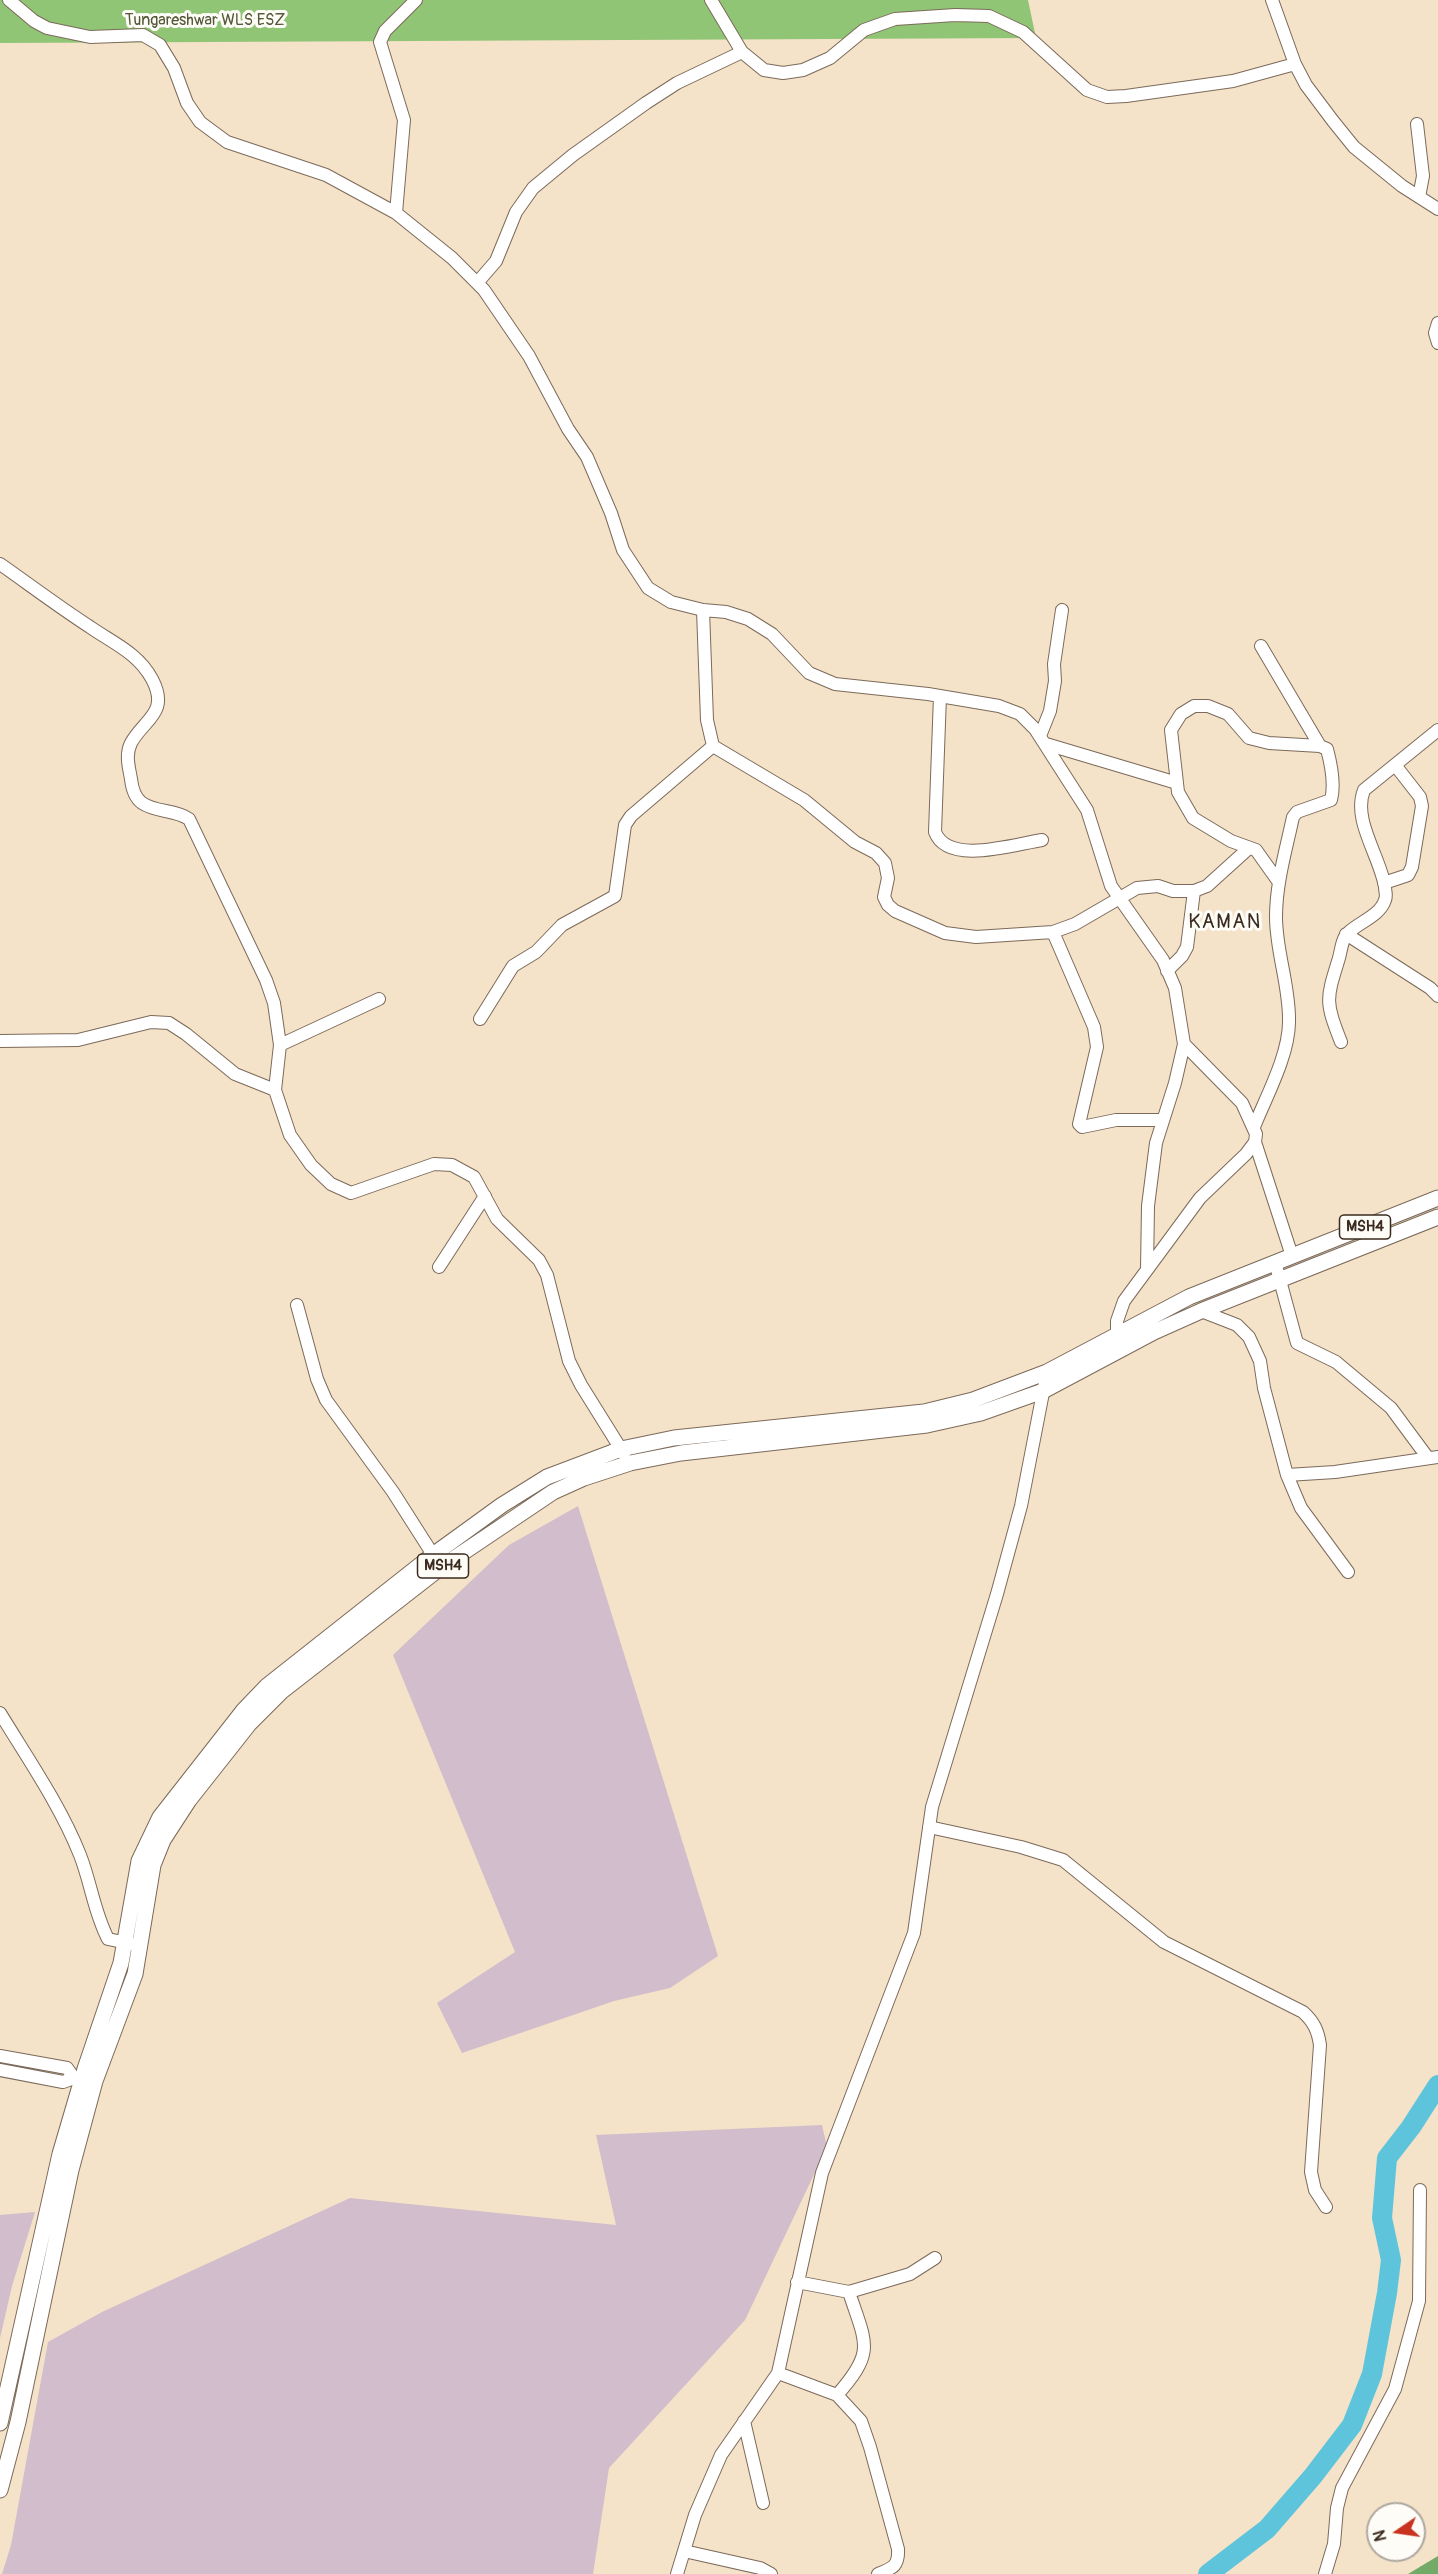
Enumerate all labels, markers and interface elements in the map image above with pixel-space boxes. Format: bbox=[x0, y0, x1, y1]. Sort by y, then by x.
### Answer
park label: Tungareshwar WLS ESZ bbox=[125, 11, 285, 31]
district label: KAMAN bbox=[1188, 911, 1262, 935]
road number: MSH4 bbox=[1340, 1215, 1390, 1239]
road number: MSH4 bbox=[418, 1554, 468, 1578]
north arrow bbox=[1366, 2502, 1426, 2562]
text: N bbox=[1369, 2528, 1391, 2543]

